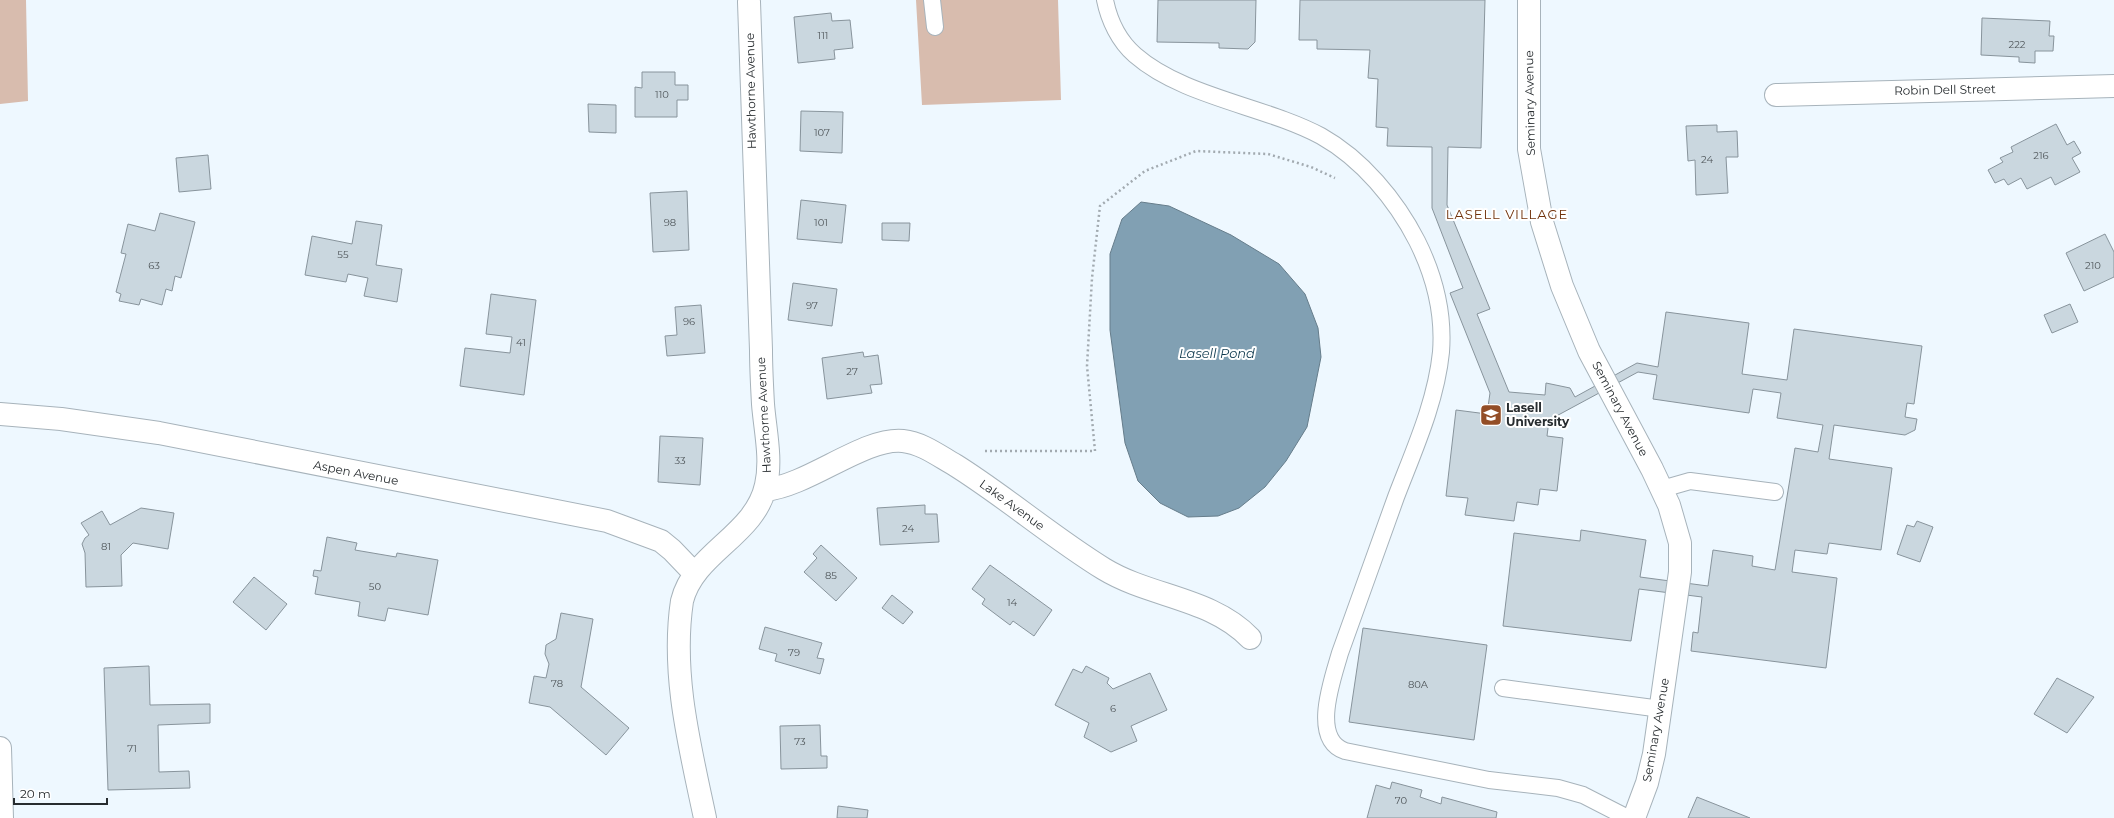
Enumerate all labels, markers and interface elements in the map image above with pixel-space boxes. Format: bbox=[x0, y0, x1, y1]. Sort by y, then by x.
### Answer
house number: 111 bbox=[818, 29, 828, 42]
street label: Hawthorne Avenue bbox=[742, 33, 759, 149]
house number: 222 bbox=[2008, 38, 2026, 51]
street label: Seminary Avenue bbox=[1521, 50, 1538, 156]
street label: Robin Dell Street bbox=[1894, 81, 1996, 98]
house number: 110 bbox=[655, 88, 669, 101]
house number: 107 bbox=[814, 126, 830, 139]
house number: 216 bbox=[2033, 149, 2049, 162]
house number: 24 bbox=[1701, 153, 1713, 166]
district label: LASELL VILLAGE bbox=[1446, 206, 1568, 222]
house number: 98 bbox=[664, 216, 676, 229]
house number: 101 bbox=[814, 216, 828, 229]
house number: 55 bbox=[337, 248, 349, 261]
house number: 63 bbox=[148, 259, 160, 272]
house number: 210 bbox=[2085, 259, 2101, 272]
house number: 97 bbox=[806, 299, 818, 312]
house number: 96 bbox=[683, 315, 695, 328]
house number: 41 bbox=[516, 336, 526, 349]
water label: Lasell Pond bbox=[1179, 345, 1255, 361]
street label: Hawthorne Avenue bbox=[753, 357, 774, 474]
street label: Seminary Avenue bbox=[1589, 359, 1652, 459]
house number: 27 bbox=[846, 365, 858, 378]
place label: Lasell University bbox=[1506, 400, 1570, 429]
school or university icon: Lasell University bbox=[1478, 402, 1504, 428]
house number: 33 bbox=[674, 454, 686, 467]
street label: Aspen Avenue bbox=[312, 457, 400, 488]
street label: Lake Avenue bbox=[977, 476, 1048, 533]
house number: 24 bbox=[902, 522, 914, 535]
house number: 81 bbox=[101, 540, 111, 553]
house number: 85 bbox=[825, 569, 837, 582]
house number: 50 bbox=[369, 580, 382, 593]
house number: 14 bbox=[1007, 596, 1017, 609]
house number: 79 bbox=[788, 646, 800, 659]
house number: 78 bbox=[551, 677, 563, 690]
street label: Seminary Avenue bbox=[1639, 677, 1672, 783]
house number: 80A bbox=[1408, 678, 1429, 691]
house number: 6 bbox=[1110, 702, 1116, 715]
house number: 73 bbox=[794, 735, 806, 748]
house number: 71 bbox=[127, 742, 137, 755]
scale bar bbox=[14, 780, 107, 806]
text: 20 m bbox=[20, 786, 51, 801]
house number: 70 bbox=[1395, 794, 1408, 807]

